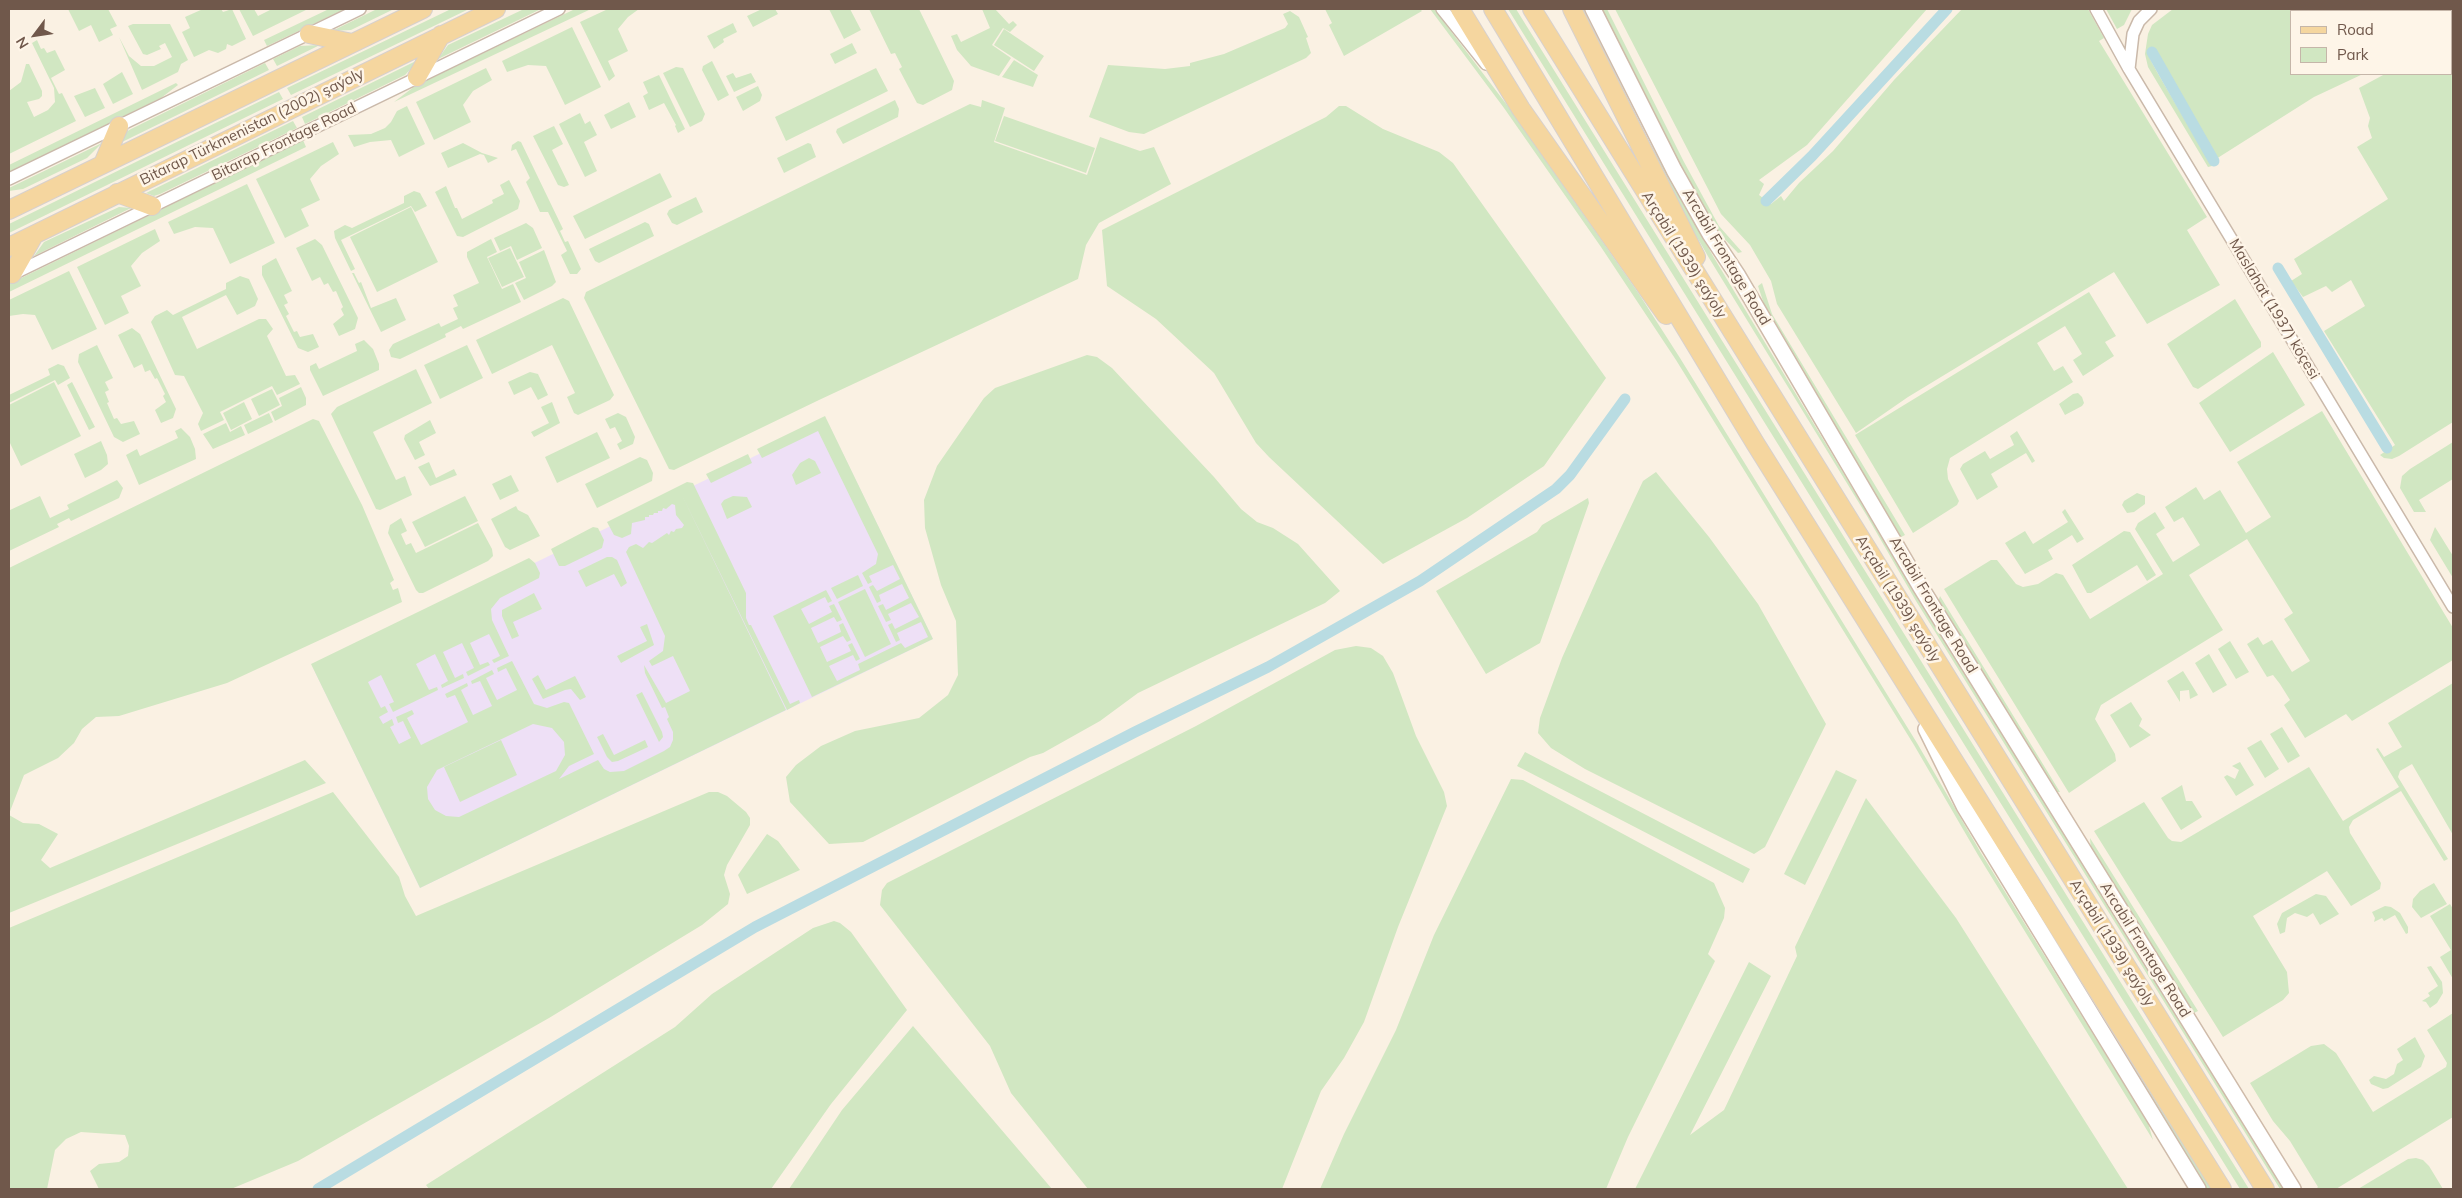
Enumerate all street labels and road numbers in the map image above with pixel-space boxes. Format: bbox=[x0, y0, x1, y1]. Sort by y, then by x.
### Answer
street label: Bitarap Türkmenistan (2002) şaýoly bbox=[137, 65, 367, 189]
street label: Bitarap Frontage Road bbox=[209, 99, 359, 185]
street label: Arcabil Frontage Road bbox=[1678, 186, 1774, 328]
street label: Arçabil (1939) şaýoly bbox=[1638, 188, 1730, 322]
street label: Maslahat (1937) köçesi bbox=[2225, 235, 2323, 383]
street label: Arçabil (1939) şaýoly bbox=[1852, 532, 1944, 666]
street label: Arcabil Frontage Road bbox=[1885, 534, 1981, 676]
street label: Arçabil (1939) şaýoly bbox=[2066, 876, 2158, 1010]
street label: Arcabil Frontage Road bbox=[2096, 879, 2194, 1021]

